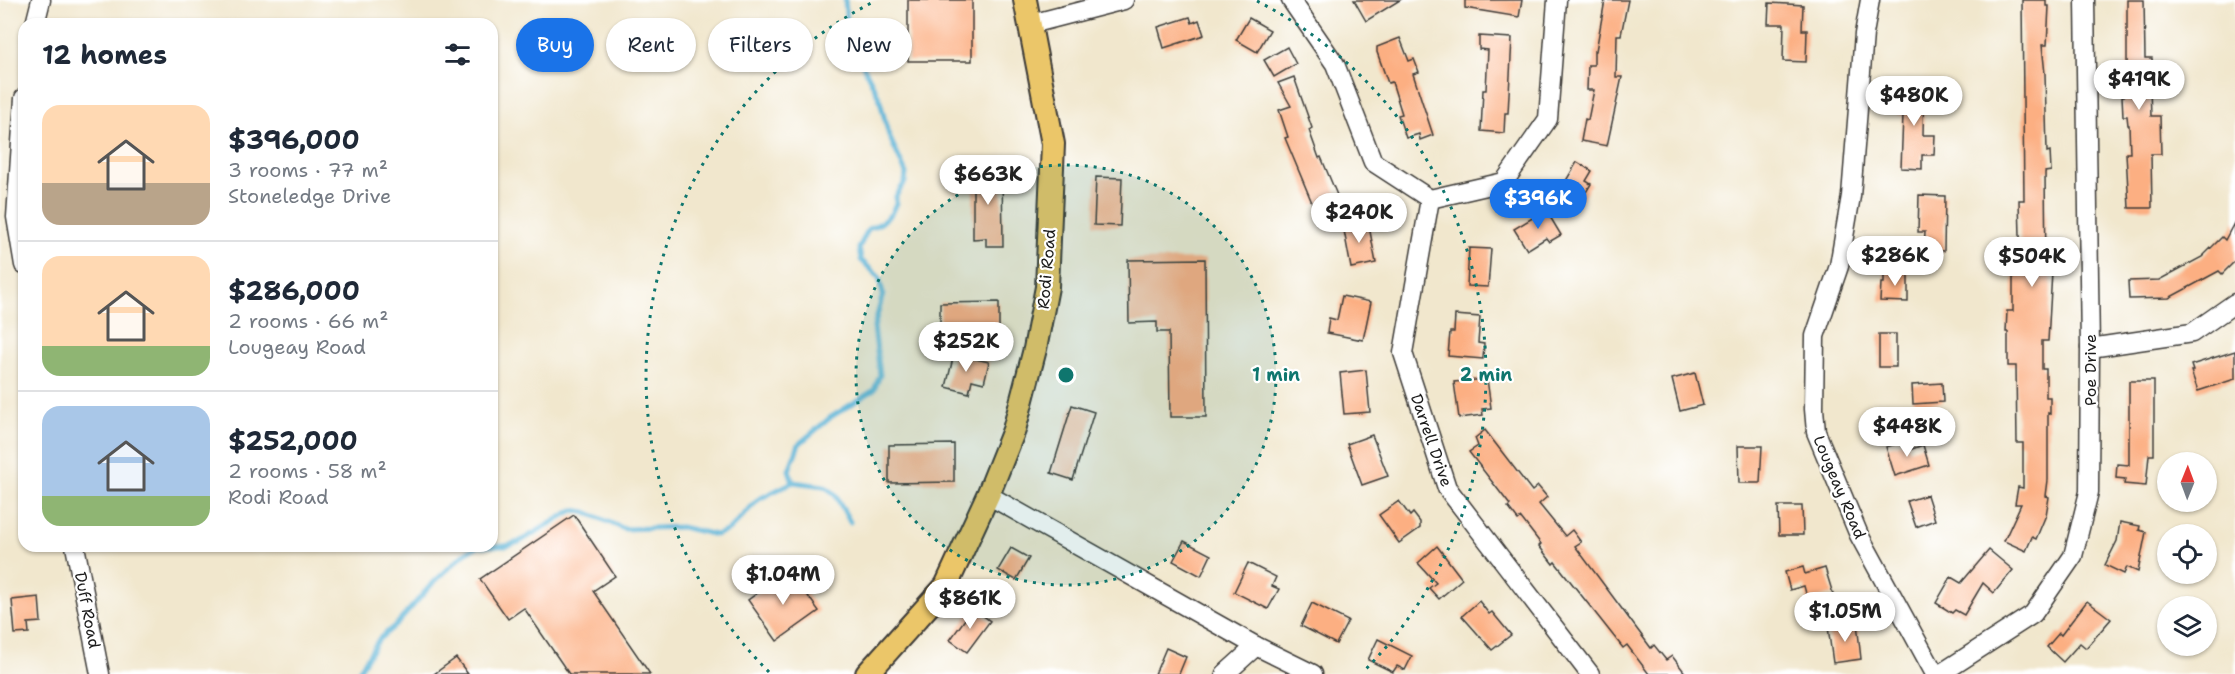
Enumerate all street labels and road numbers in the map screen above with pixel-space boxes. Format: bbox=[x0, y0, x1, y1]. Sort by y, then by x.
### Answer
street label: Rodi Road bbox=[1033, 228, 1060, 310]
street label: Poe Drive bbox=[2080, 334, 2101, 406]
street label: Darrell Drive bbox=[1406, 391, 1457, 489]
street label: Lougeay Road bbox=[1808, 432, 1871, 542]
street label: Duff Road bbox=[70, 570, 105, 650]

